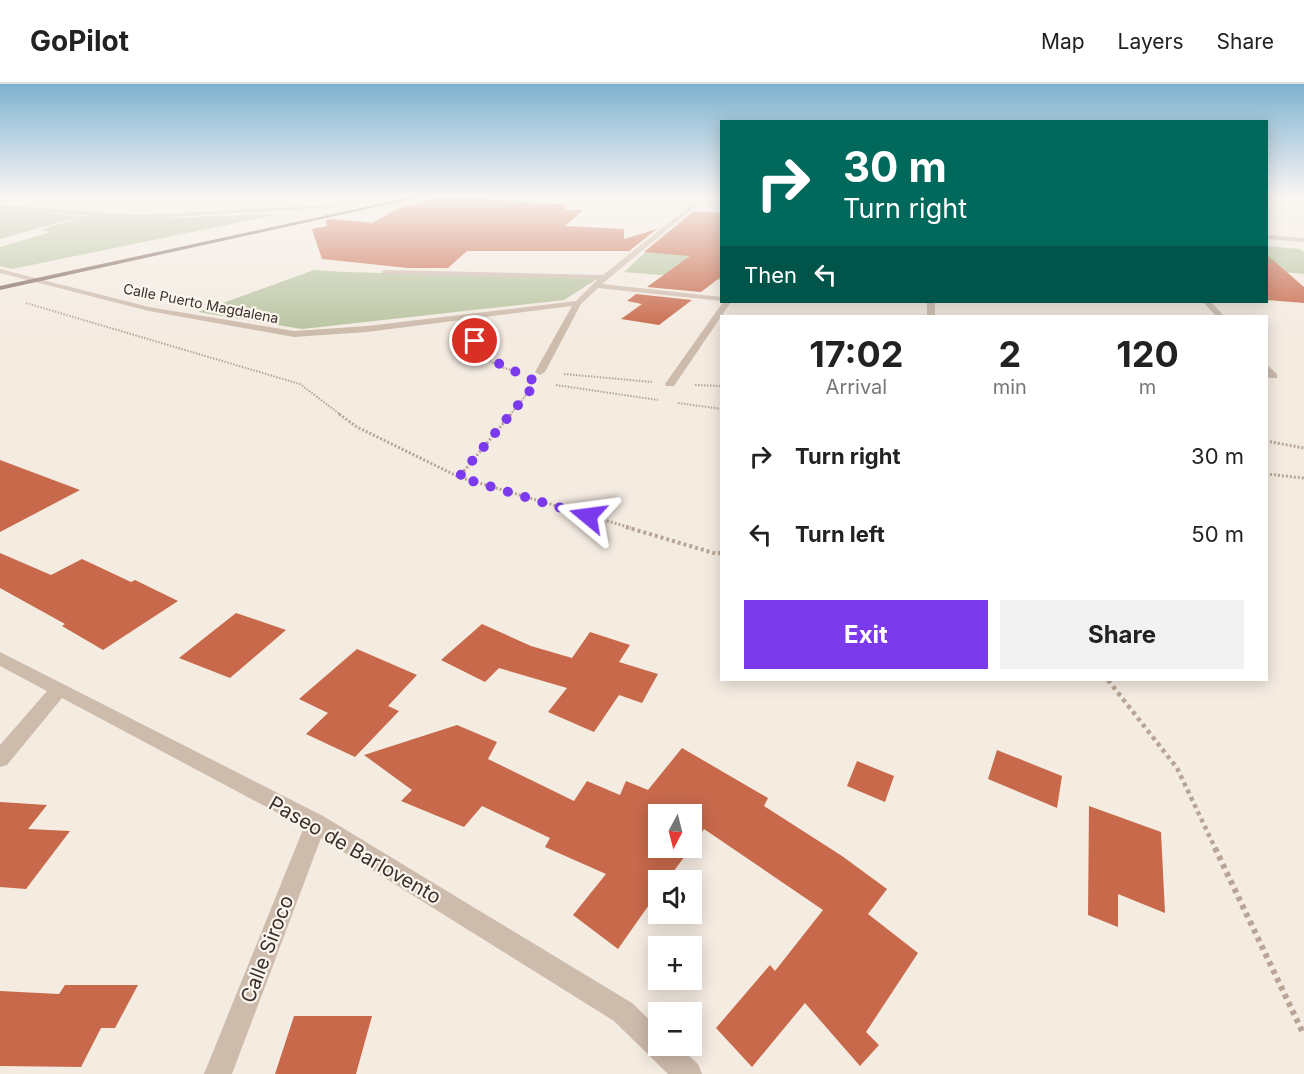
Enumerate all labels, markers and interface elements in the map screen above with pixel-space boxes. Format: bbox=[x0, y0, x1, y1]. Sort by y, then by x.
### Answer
text: GoPilot bbox=[30, 24, 129, 58]
text: Map bbox=[1041, 29, 1085, 54]
text: Layers bbox=[1118, 29, 1184, 54]
text: Share bbox=[1217, 29, 1274, 54]
text: 30 m bbox=[843, 141, 947, 192]
icon: right bbox=[744, 144, 822, 222]
text: Turn right bbox=[843, 192, 967, 225]
icon: left bbox=[809, 258, 842, 291]
text: Then bbox=[744, 262, 797, 288]
street label: Calle Puerto Magdalena bbox=[122, 280, 280, 326]
pin bbox=[449, 315, 500, 366]
icon: arrive bbox=[458, 324, 491, 357]
text: 17:02 bbox=[809, 332, 903, 376]
text: 2 bbox=[999, 332, 1021, 376]
text: 120 bbox=[1116, 332, 1179, 376]
text: Arrival bbox=[826, 375, 887, 399]
text: min bbox=[993, 375, 1027, 399]
text: m bbox=[1139, 375, 1156, 399]
icon: right bbox=[744, 440, 777, 473]
text: Turn right bbox=[795, 443, 901, 469]
text: 30 m bbox=[1191, 443, 1244, 469]
position arrow bbox=[556, 484, 620, 548]
icon: left bbox=[744, 518, 777, 551]
text: Turn left bbox=[795, 521, 885, 547]
text: 50 m bbox=[1191, 521, 1244, 547]
button: Exit bbox=[744, 600, 988, 669]
button: Share bbox=[1000, 600, 1244, 669]
street label: Paseo de Barlovento bbox=[265, 791, 445, 909]
north arrow bbox=[648, 804, 702, 858]
map controls bbox=[648, 804, 702, 1056]
button: sound bbox=[648, 870, 702, 924]
street label: Calle Siroco bbox=[236, 892, 298, 1006]
button: + bbox=[648, 936, 702, 990]
button: − bbox=[648, 1002, 702, 1056]

